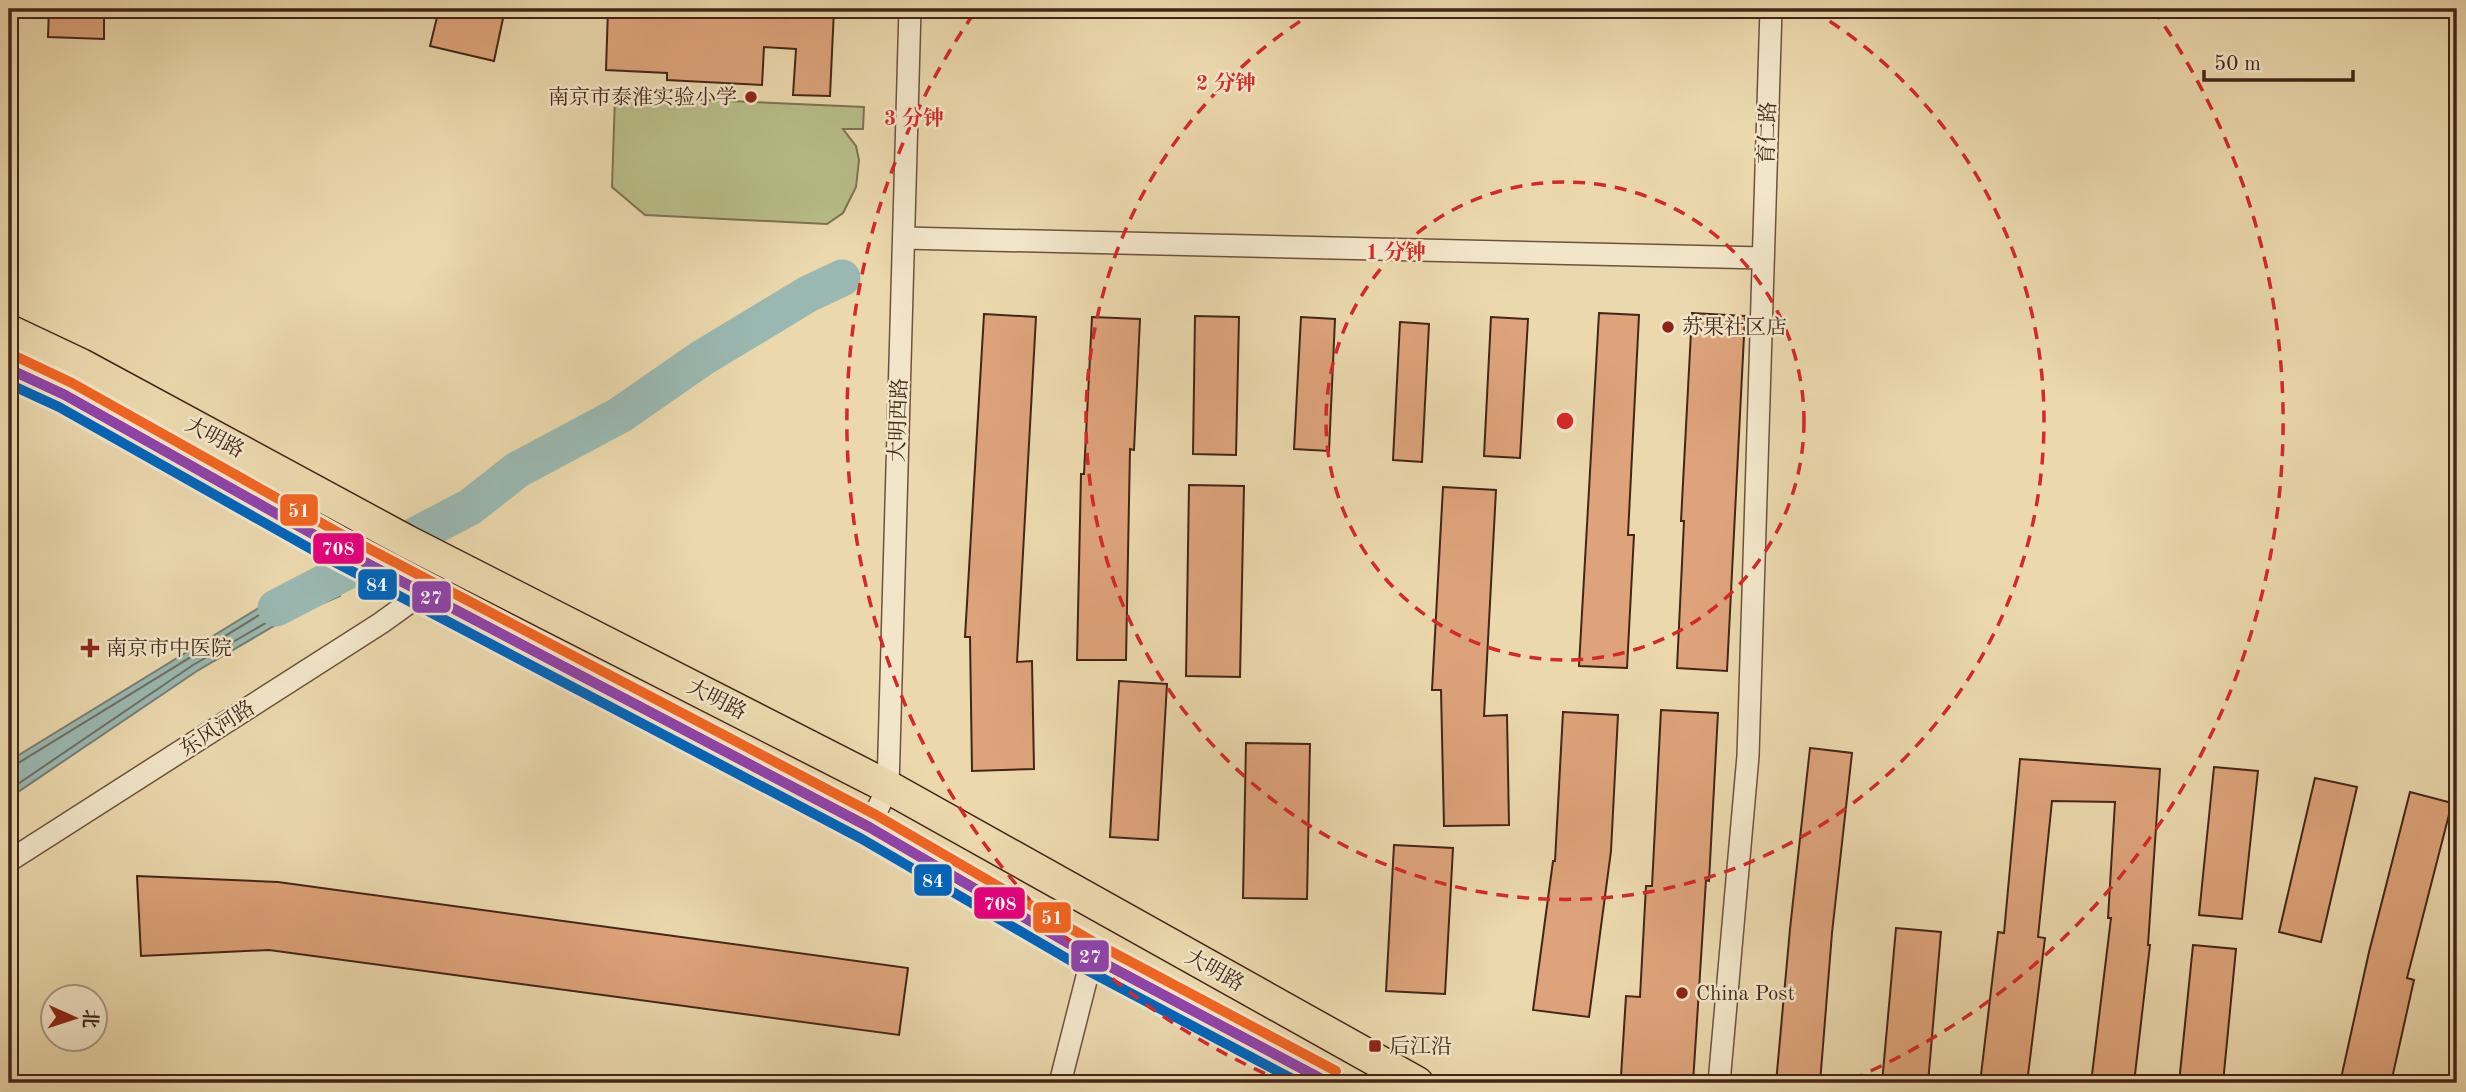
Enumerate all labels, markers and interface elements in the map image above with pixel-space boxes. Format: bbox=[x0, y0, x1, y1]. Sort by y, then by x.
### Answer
scale bar bbox=[2204, 38, 2352, 82]
text: 50 m bbox=[2214, 54, 2261, 75]
text: 2 分钟 bbox=[1196, 72, 1256, 95]
place label: 南京市泰淮实验小学 bbox=[548, 86, 737, 109]
marker: 南京市泰淮实验小学 bbox=[743, 89, 759, 105]
street label: 育仁路 bbox=[1755, 101, 1780, 165]
text: 3 分钟 bbox=[884, 107, 944, 130]
text: 1 分钟 bbox=[1366, 241, 1426, 264]
place label: 苏果社区店 bbox=[1682, 316, 1787, 339]
marker: 苏果社区店 bbox=[1660, 319, 1676, 335]
street label: 大明西路 bbox=[886, 378, 911, 462]
centre of rings bbox=[1553, 409, 1577, 433]
street label: 大明路 bbox=[182, 412, 248, 462]
line badge: 51 bbox=[279, 493, 319, 527]
text: 51 bbox=[288, 503, 310, 522]
line badge: 708 bbox=[312, 532, 365, 565]
text: 708 bbox=[321, 541, 355, 560]
line badge: 84 bbox=[357, 568, 398, 601]
text: 84 bbox=[366, 577, 388, 596]
line badge: 27 bbox=[411, 580, 452, 614]
text: 27 bbox=[420, 590, 442, 609]
place label: 南京市中医院 bbox=[106, 637, 232, 660]
marker: 南京市中医院 bbox=[80, 638, 100, 658]
street label: 大明路 bbox=[683, 675, 750, 724]
street label: 东风河路 bbox=[176, 696, 259, 761]
line badge: 84 bbox=[913, 863, 953, 897]
text: 84 bbox=[922, 873, 944, 892]
line badge: 708 bbox=[973, 886, 1026, 920]
text: 708 bbox=[983, 896, 1017, 915]
line badge: 51 bbox=[1032, 901, 1072, 934]
text: 51 bbox=[1041, 910, 1063, 929]
line badge: 27 bbox=[1070, 939, 1110, 973]
street label: 大明路 bbox=[1182, 945, 1248, 996]
text: 27 bbox=[1079, 949, 1101, 968]
north arrow bbox=[38, 984, 108, 1054]
place label: China Post bbox=[1696, 984, 1795, 1005]
marker: China Post bbox=[1674, 985, 1690, 1001]
text: 北 bbox=[78, 1009, 100, 1029]
place label: 后江沿 bbox=[1389, 1035, 1452, 1058]
marker: 后江沿 bbox=[1367, 1038, 1383, 1054]

